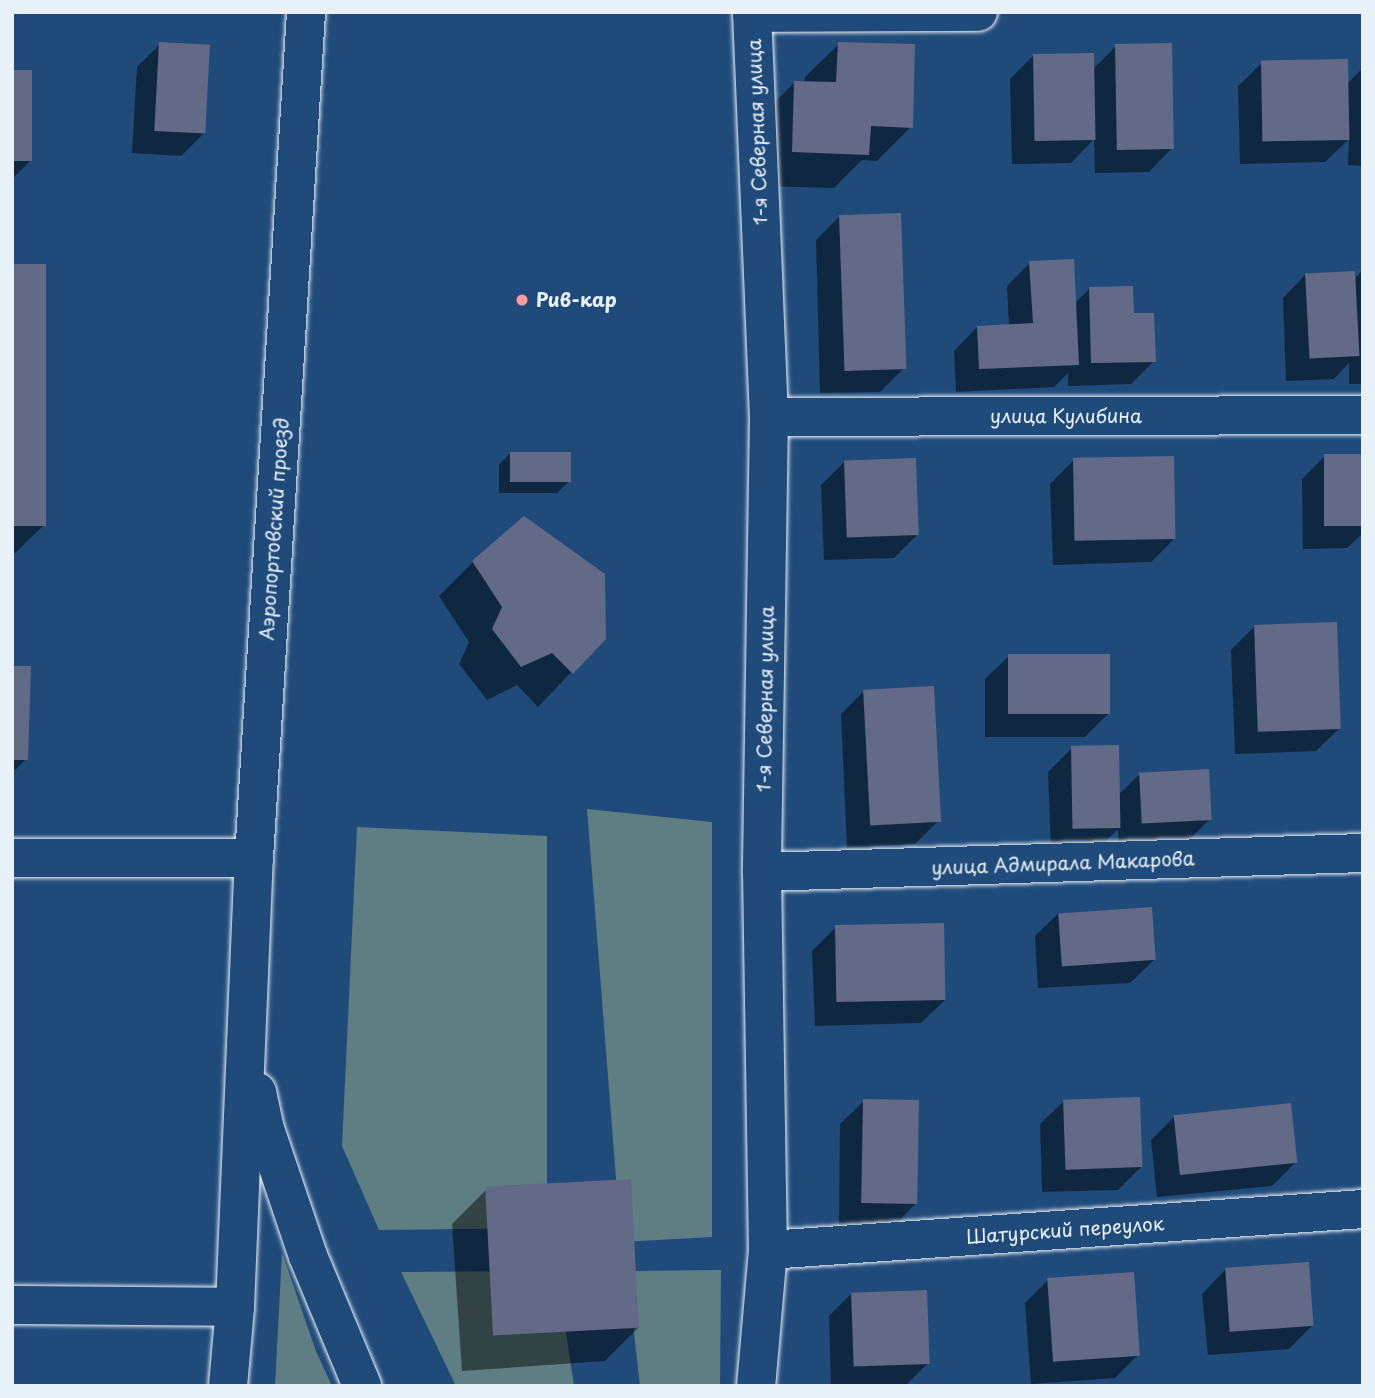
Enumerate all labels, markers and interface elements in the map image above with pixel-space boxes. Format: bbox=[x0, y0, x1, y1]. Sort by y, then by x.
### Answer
street label: 1-я Северная улица bbox=[742, 38, 772, 226]
place label: Рив-кар bbox=[536, 289, 617, 311]
marker: Рив-кар bbox=[514, 292, 530, 308]
street label: улица Кулибина bbox=[990, 405, 1142, 427]
street label: Аэропортовский проезд bbox=[255, 417, 293, 641]
street label: 1-я Северная улица bbox=[752, 605, 778, 793]
street label: улица Адмирала Макарова bbox=[930, 847, 1196, 879]
street label: Шатурский переулок bbox=[965, 1212, 1165, 1248]

